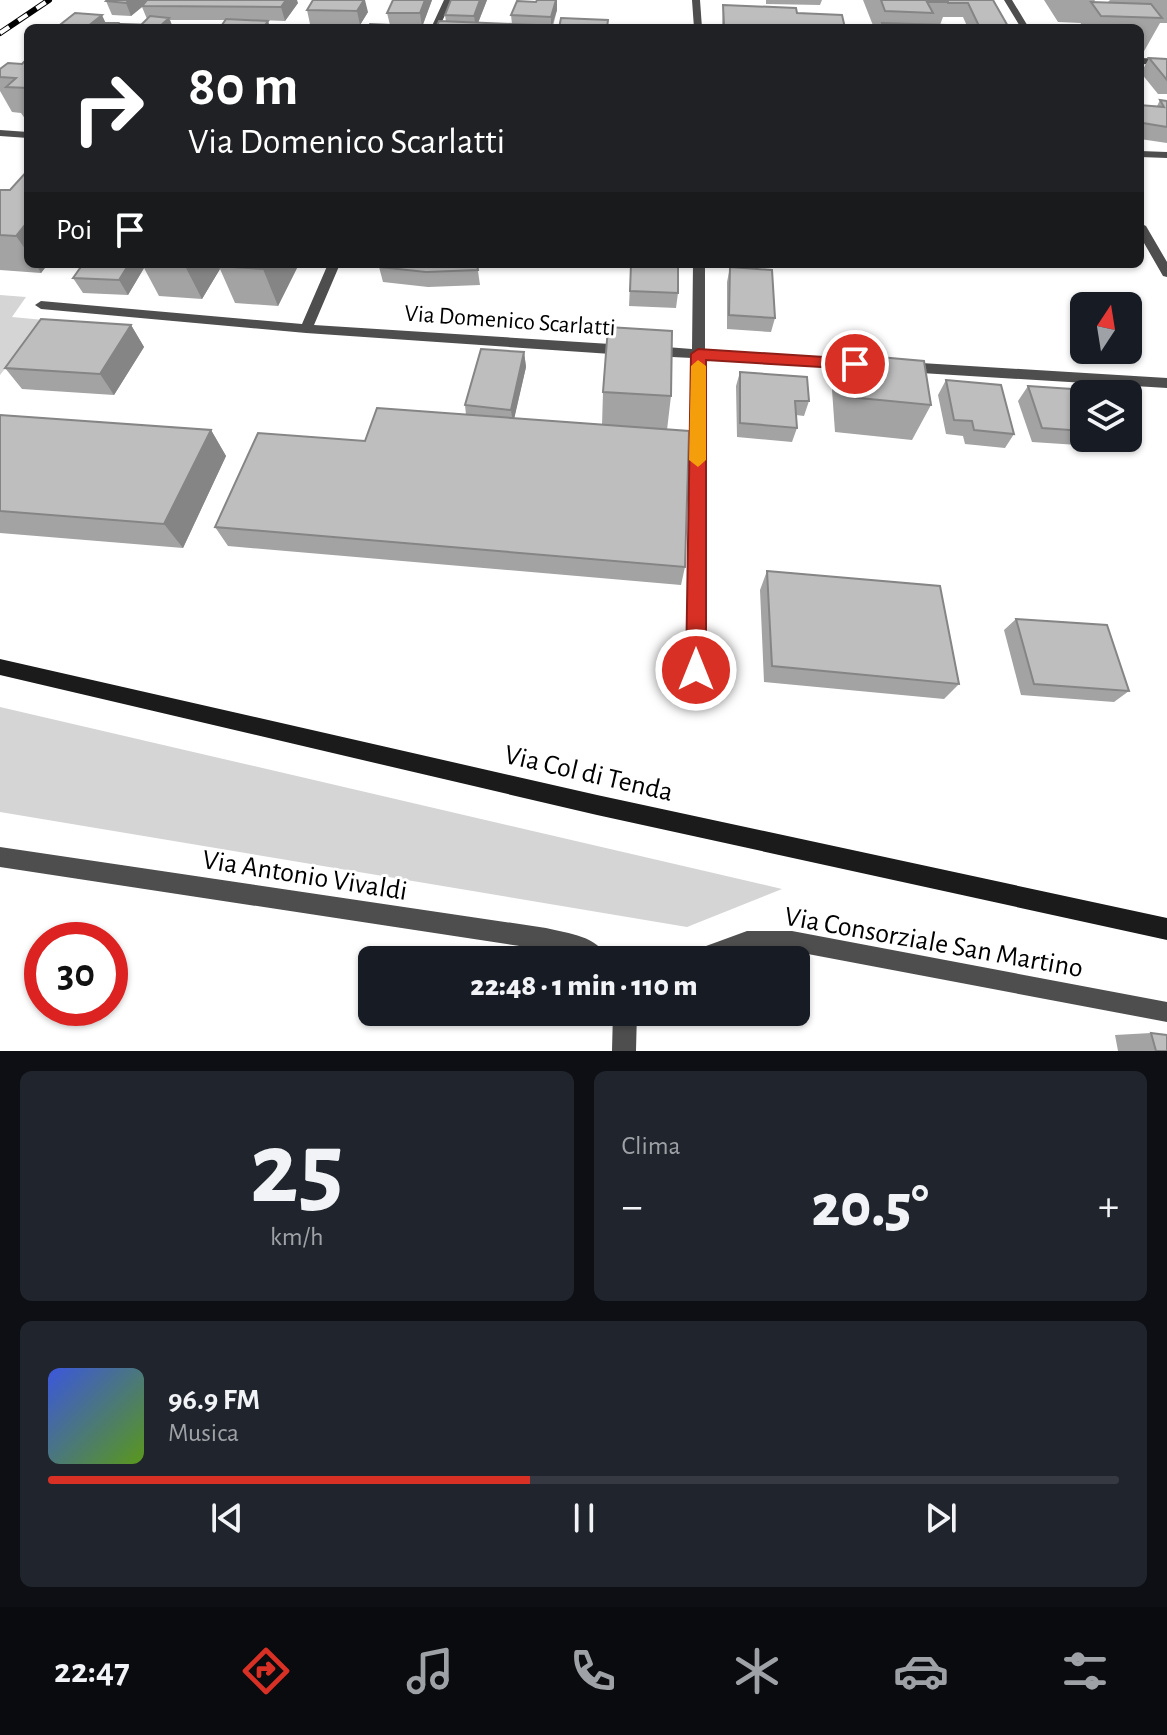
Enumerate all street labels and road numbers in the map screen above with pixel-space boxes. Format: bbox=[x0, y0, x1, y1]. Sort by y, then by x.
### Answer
street label: Via Domenico Scarlatti bbox=[404, 302, 616, 340]
street label: Via Col di Tenda bbox=[502, 741, 676, 807]
street label: Via Antonio Vivaldi bbox=[200, 846, 409, 906]
street label: Via Consorziale San Martino bbox=[782, 903, 1085, 983]

